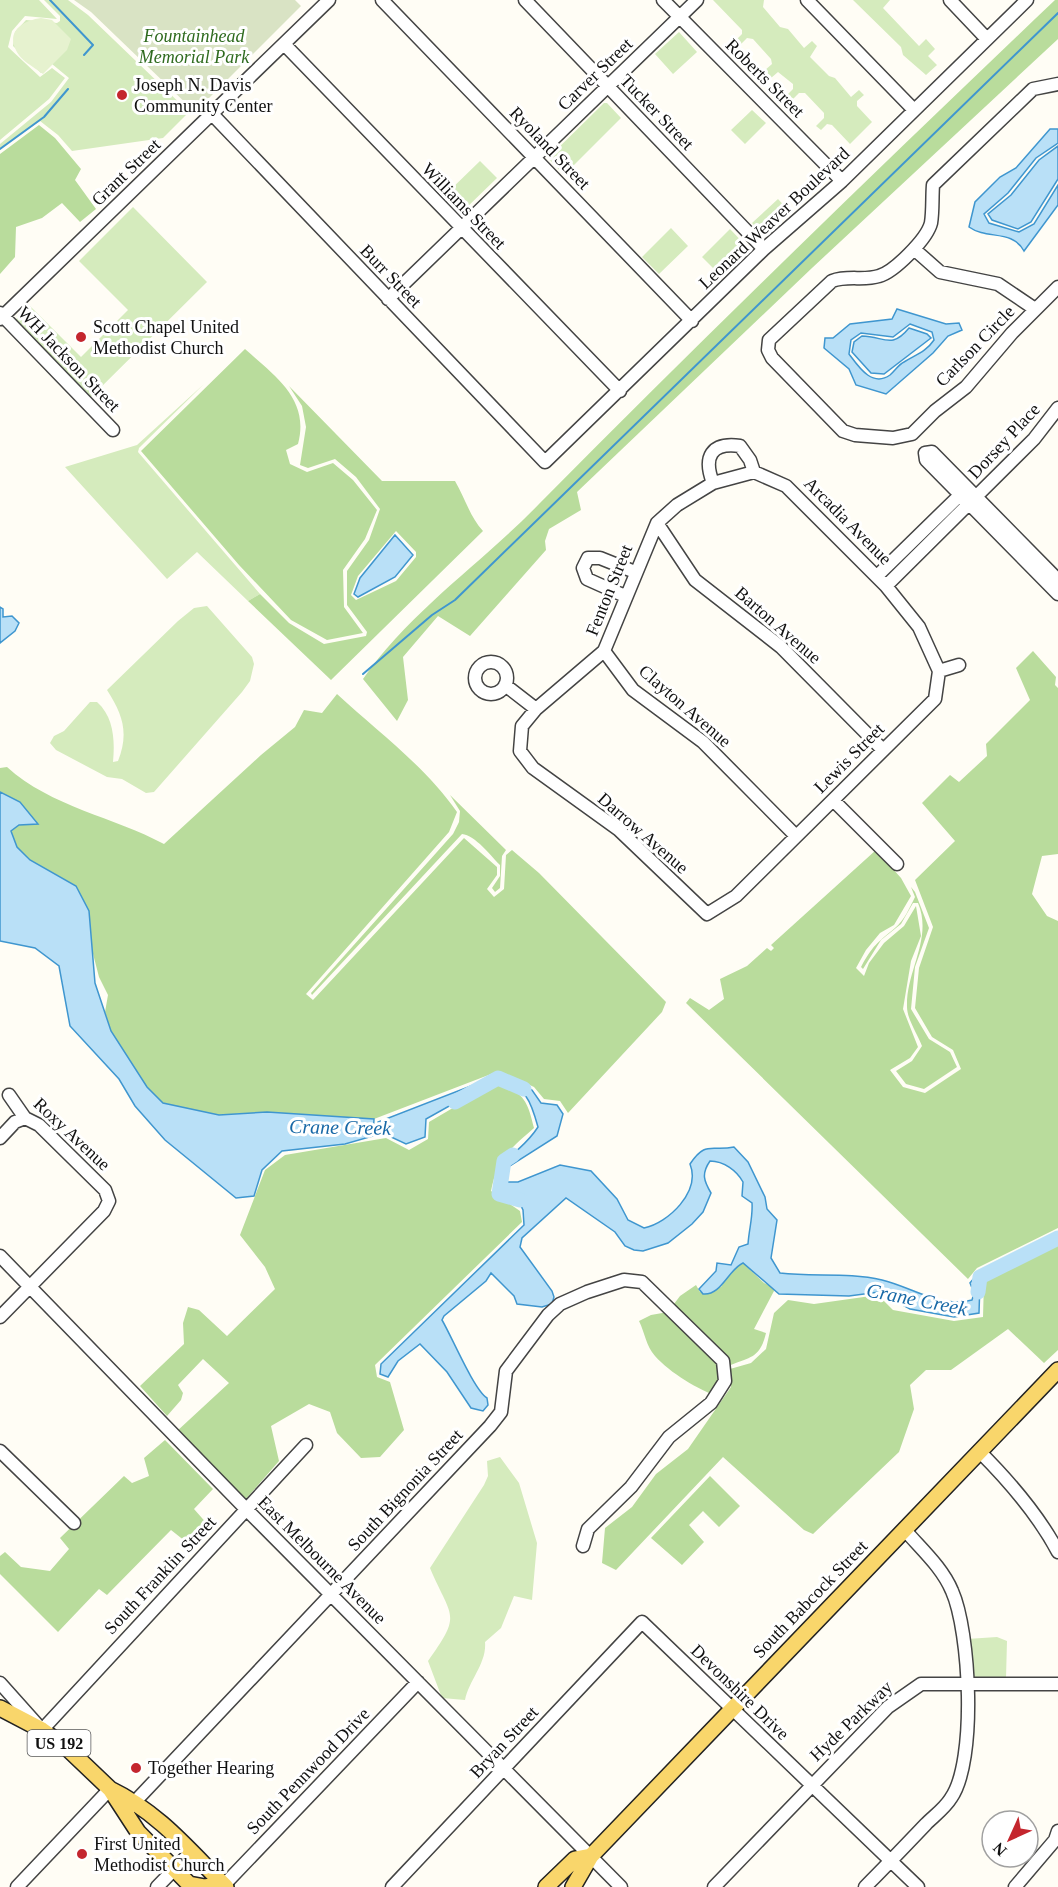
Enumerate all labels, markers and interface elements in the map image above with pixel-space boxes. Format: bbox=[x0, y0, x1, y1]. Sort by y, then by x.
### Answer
park label: Fountainhead Memorial Park bbox=[138, 26, 250, 67]
street label: Carver Street bbox=[554, 34, 636, 114]
street label: Roberts Street bbox=[722, 35, 808, 121]
street label: Tucker Street bbox=[616, 70, 698, 154]
place label: Joseph N. Davis Community Center bbox=[134, 75, 273, 116]
marker: Joseph N. Davis Community Center bbox=[115, 88, 129, 102]
street label: Ryoland Street bbox=[506, 103, 594, 193]
street label: Grant Street bbox=[88, 134, 164, 210]
street label: Leonard Weaver Boulevard bbox=[695, 143, 853, 293]
street label: Williams Street bbox=[418, 159, 510, 253]
street label: Burr Street bbox=[356, 240, 426, 312]
street label: Carlson Circle bbox=[932, 301, 1018, 391]
street label: WH Jackson Street bbox=[14, 302, 124, 416]
place label: Scott Chapel United Methodist Church bbox=[93, 317, 239, 358]
marker: Scott Chapel United Methodist Church bbox=[74, 330, 88, 344]
street label: Dorsey Place bbox=[964, 399, 1044, 483]
street label: Arcadia Avenue bbox=[800, 473, 896, 569]
street label: Fenton Street bbox=[582, 542, 636, 638]
street label: Barton Avenue bbox=[731, 582, 825, 668]
street label: Clayton Avenue bbox=[635, 661, 735, 751]
street label: Lewis Street bbox=[810, 719, 888, 797]
street label: Darrow Avenue bbox=[594, 788, 692, 878]
street label: Roxy Avenue bbox=[30, 1094, 114, 1174]
water label: Crane Creek bbox=[289, 1115, 392, 1139]
water label: Crane Creek bbox=[865, 1278, 970, 1320]
street label: South Bignonia Street bbox=[343, 1425, 467, 1555]
street label: East Melbourne Avenue bbox=[254, 1492, 390, 1628]
street label: South Franklin Street bbox=[100, 1512, 220, 1638]
street label: South Babcock Street bbox=[749, 1536, 871, 1662]
street label: Devonshire Drive bbox=[687, 1640, 793, 1744]
street label: Hyde Parkway bbox=[806, 1677, 896, 1765]
street label: Bryan Street bbox=[466, 1702, 542, 1782]
street label: South Pennwood Drive bbox=[242, 1704, 374, 1838]
road number: US 192 bbox=[28, 1730, 90, 1756]
place label: Together Hearing bbox=[148, 1758, 274, 1778]
marker: Together Hearing bbox=[129, 1761, 143, 1775]
north arrow bbox=[980, 1809, 1040, 1869]
place label: First United Methodist Church bbox=[94, 1834, 225, 1875]
text: N bbox=[989, 1839, 1010, 1859]
marker: First United Methodist Church bbox=[75, 1847, 89, 1861]

